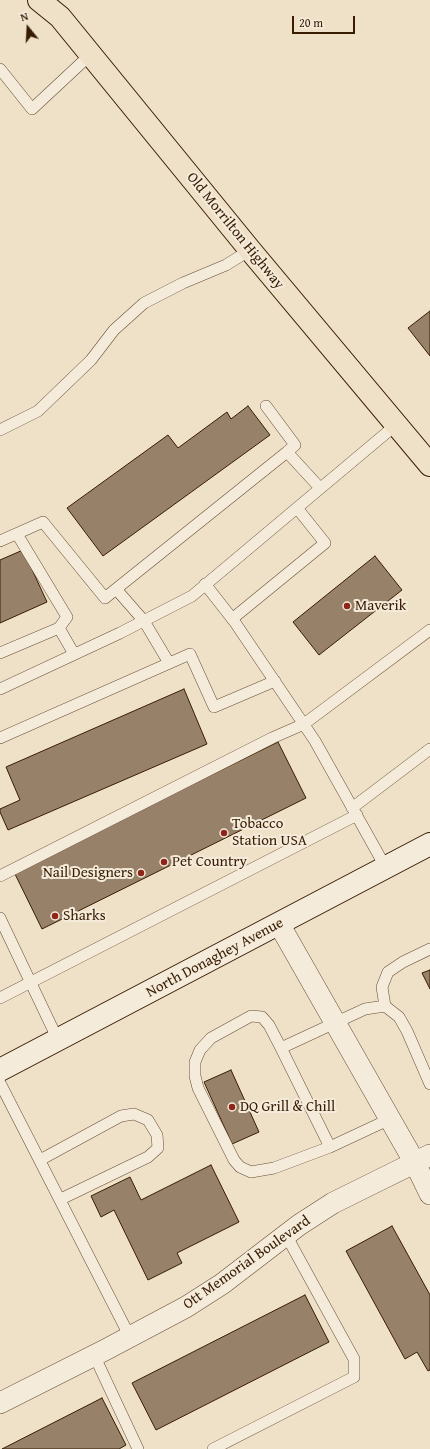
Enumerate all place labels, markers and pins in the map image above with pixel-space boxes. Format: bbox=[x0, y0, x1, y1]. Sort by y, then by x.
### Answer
place label: Maverik bbox=[355, 597, 406, 615]
marker: Maverik bbox=[342, 601, 352, 611]
place label: Tobacco Station USA bbox=[232, 815, 307, 850]
marker: Tobacco Station USA bbox=[219, 828, 229, 838]
place label: Pet Country bbox=[172, 853, 247, 871]
marker: Pet Country bbox=[159, 857, 169, 867]
place label: Nail Designers bbox=[43, 864, 133, 882]
marker: Nail Designers bbox=[136, 868, 146, 878]
place label: Sharks bbox=[63, 907, 106, 925]
marker: Sharks bbox=[50, 911, 60, 921]
place label: DQ Grill & Chill bbox=[240, 1098, 335, 1116]
marker: DQ Grill & Chill bbox=[227, 1102, 237, 1112]

